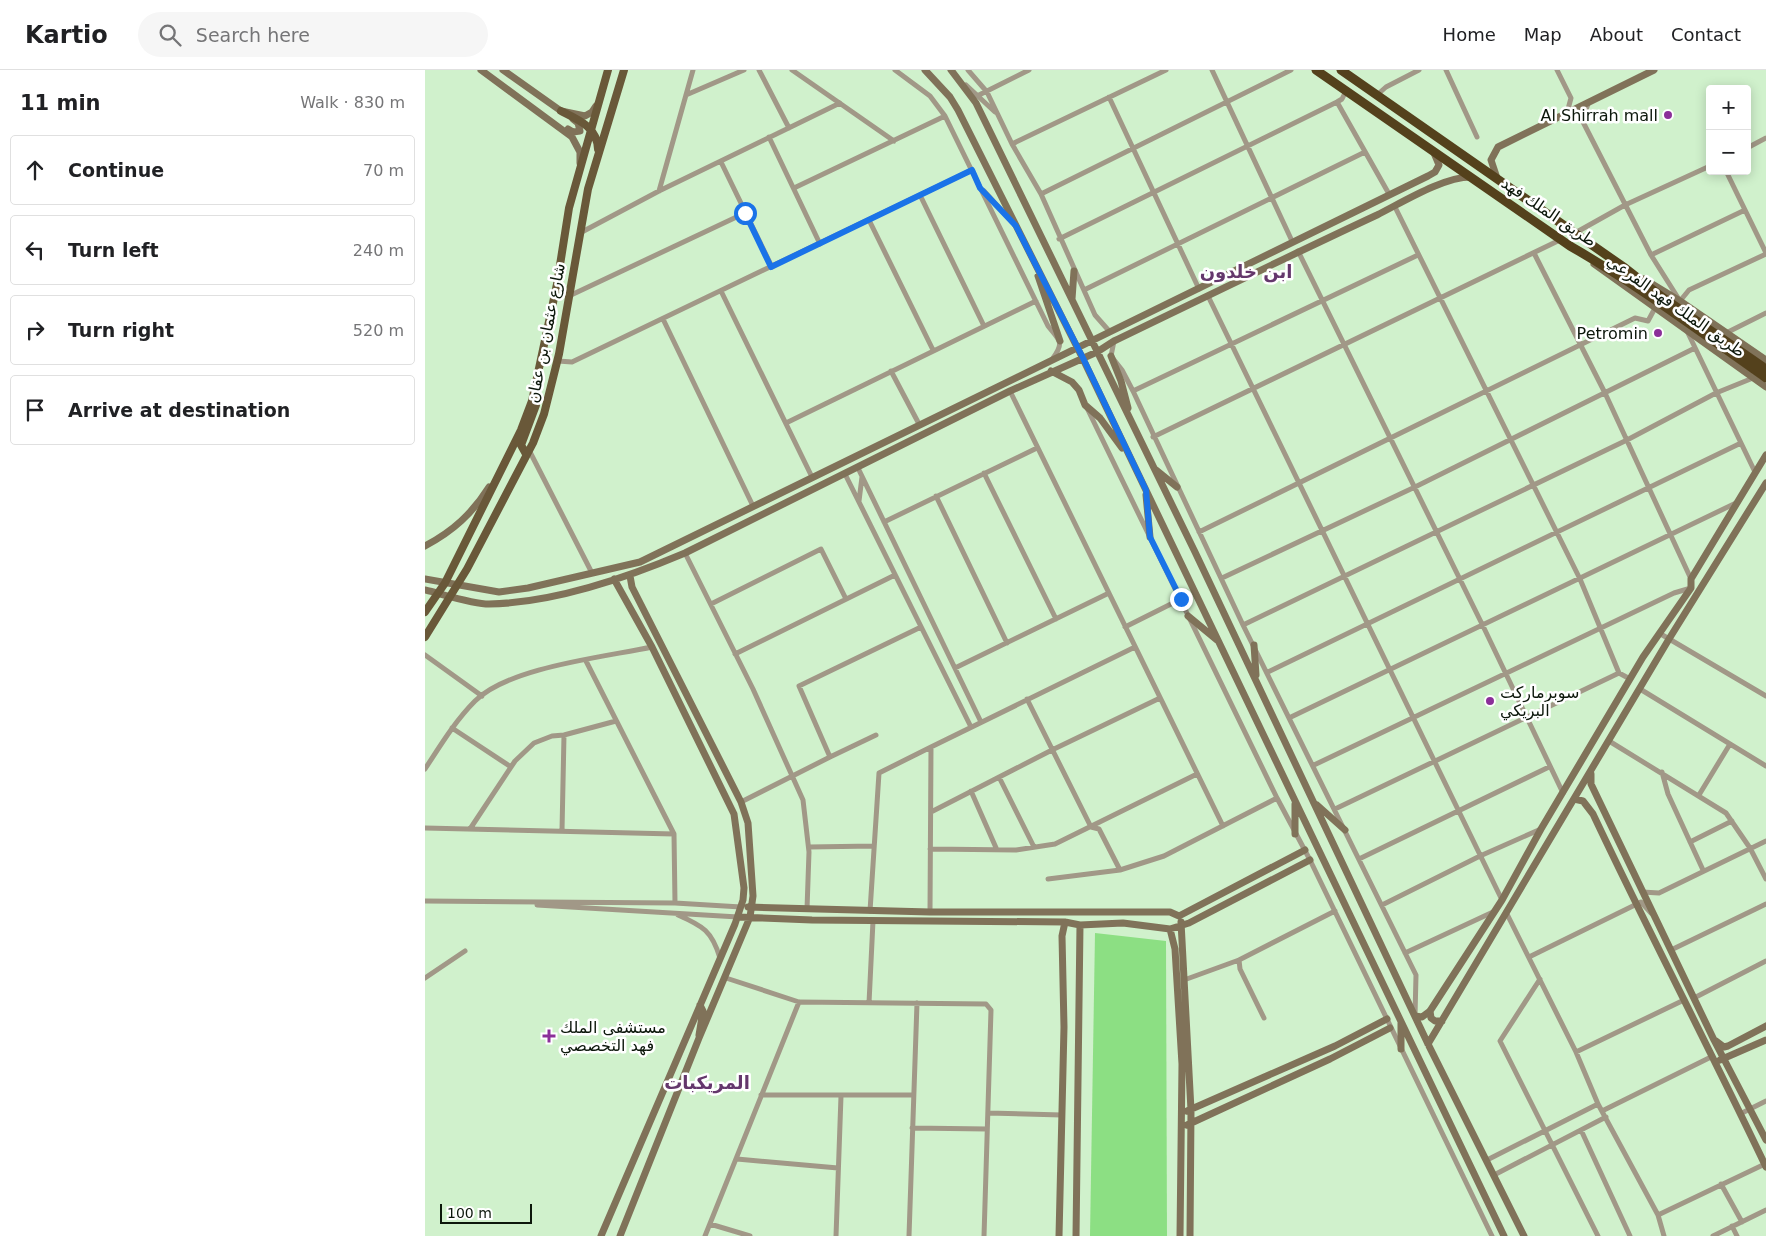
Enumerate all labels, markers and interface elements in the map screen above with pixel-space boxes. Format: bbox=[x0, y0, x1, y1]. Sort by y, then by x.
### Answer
search box bbox=[138, 12, 488, 57]
text: Kartio bbox=[25, 21, 108, 49]
icon: search bbox=[156, 21, 184, 49]
text: Search here bbox=[196, 24, 310, 46]
text: Home bbox=[1443, 24, 1496, 45]
text: Map bbox=[1524, 24, 1562, 45]
text: About bbox=[1590, 24, 1643, 45]
text: Contact bbox=[1671, 24, 1741, 45]
map controls bbox=[1706, 85, 1751, 175]
button: + bbox=[1706, 85, 1751, 130]
text: 11 min bbox=[20, 91, 101, 115]
text: Walk · 830 m bbox=[300, 93, 405, 112]
place label: Al Shirrah mall bbox=[1541, 106, 1658, 125]
marker: Al Shirrah mall bbox=[1662, 109, 1674, 121]
button: − bbox=[1706, 130, 1751, 175]
icon: ahead bbox=[21, 156, 49, 184]
text: Continue bbox=[68, 159, 164, 181]
text: 70 m bbox=[363, 161, 404, 180]
street label: طريق الملك فهد bbox=[1497, 173, 1600, 252]
route start bbox=[734, 202, 757, 225]
icon: left bbox=[21, 236, 49, 264]
text: Turn left bbox=[68, 239, 159, 261]
text: 240 m bbox=[353, 241, 404, 260]
street label: طريق الملك فهد الفرعي bbox=[1603, 251, 1749, 362]
district label: ابن خلدون bbox=[1200, 261, 1292, 283]
street label: شارع عثمان بن عفان bbox=[523, 262, 570, 405]
icon: right bbox=[21, 316, 49, 344]
text: Turn right bbox=[68, 319, 174, 341]
text: 520 m bbox=[353, 321, 404, 340]
place label: Petromin bbox=[1577, 324, 1648, 343]
marker: Petromin bbox=[1652, 327, 1664, 339]
icon: arrive bbox=[21, 396, 49, 424]
text: Arrive at destination bbox=[68, 399, 290, 421]
route end bbox=[1170, 588, 1193, 611]
place label: سوبرماركت البريكي bbox=[1500, 683, 1579, 721]
marker: سوبرماركت البريكي bbox=[1484, 695, 1496, 707]
place label: مستشفى الملك فهد التخصصي bbox=[560, 1018, 666, 1056]
marker: مستشفى الملك فهد التخصصي bbox=[542, 1029, 556, 1043]
district label: المريكبات bbox=[664, 1072, 750, 1094]
scale bar bbox=[440, 1201, 533, 1224]
text: 100 m bbox=[447, 1205, 492, 1221]

